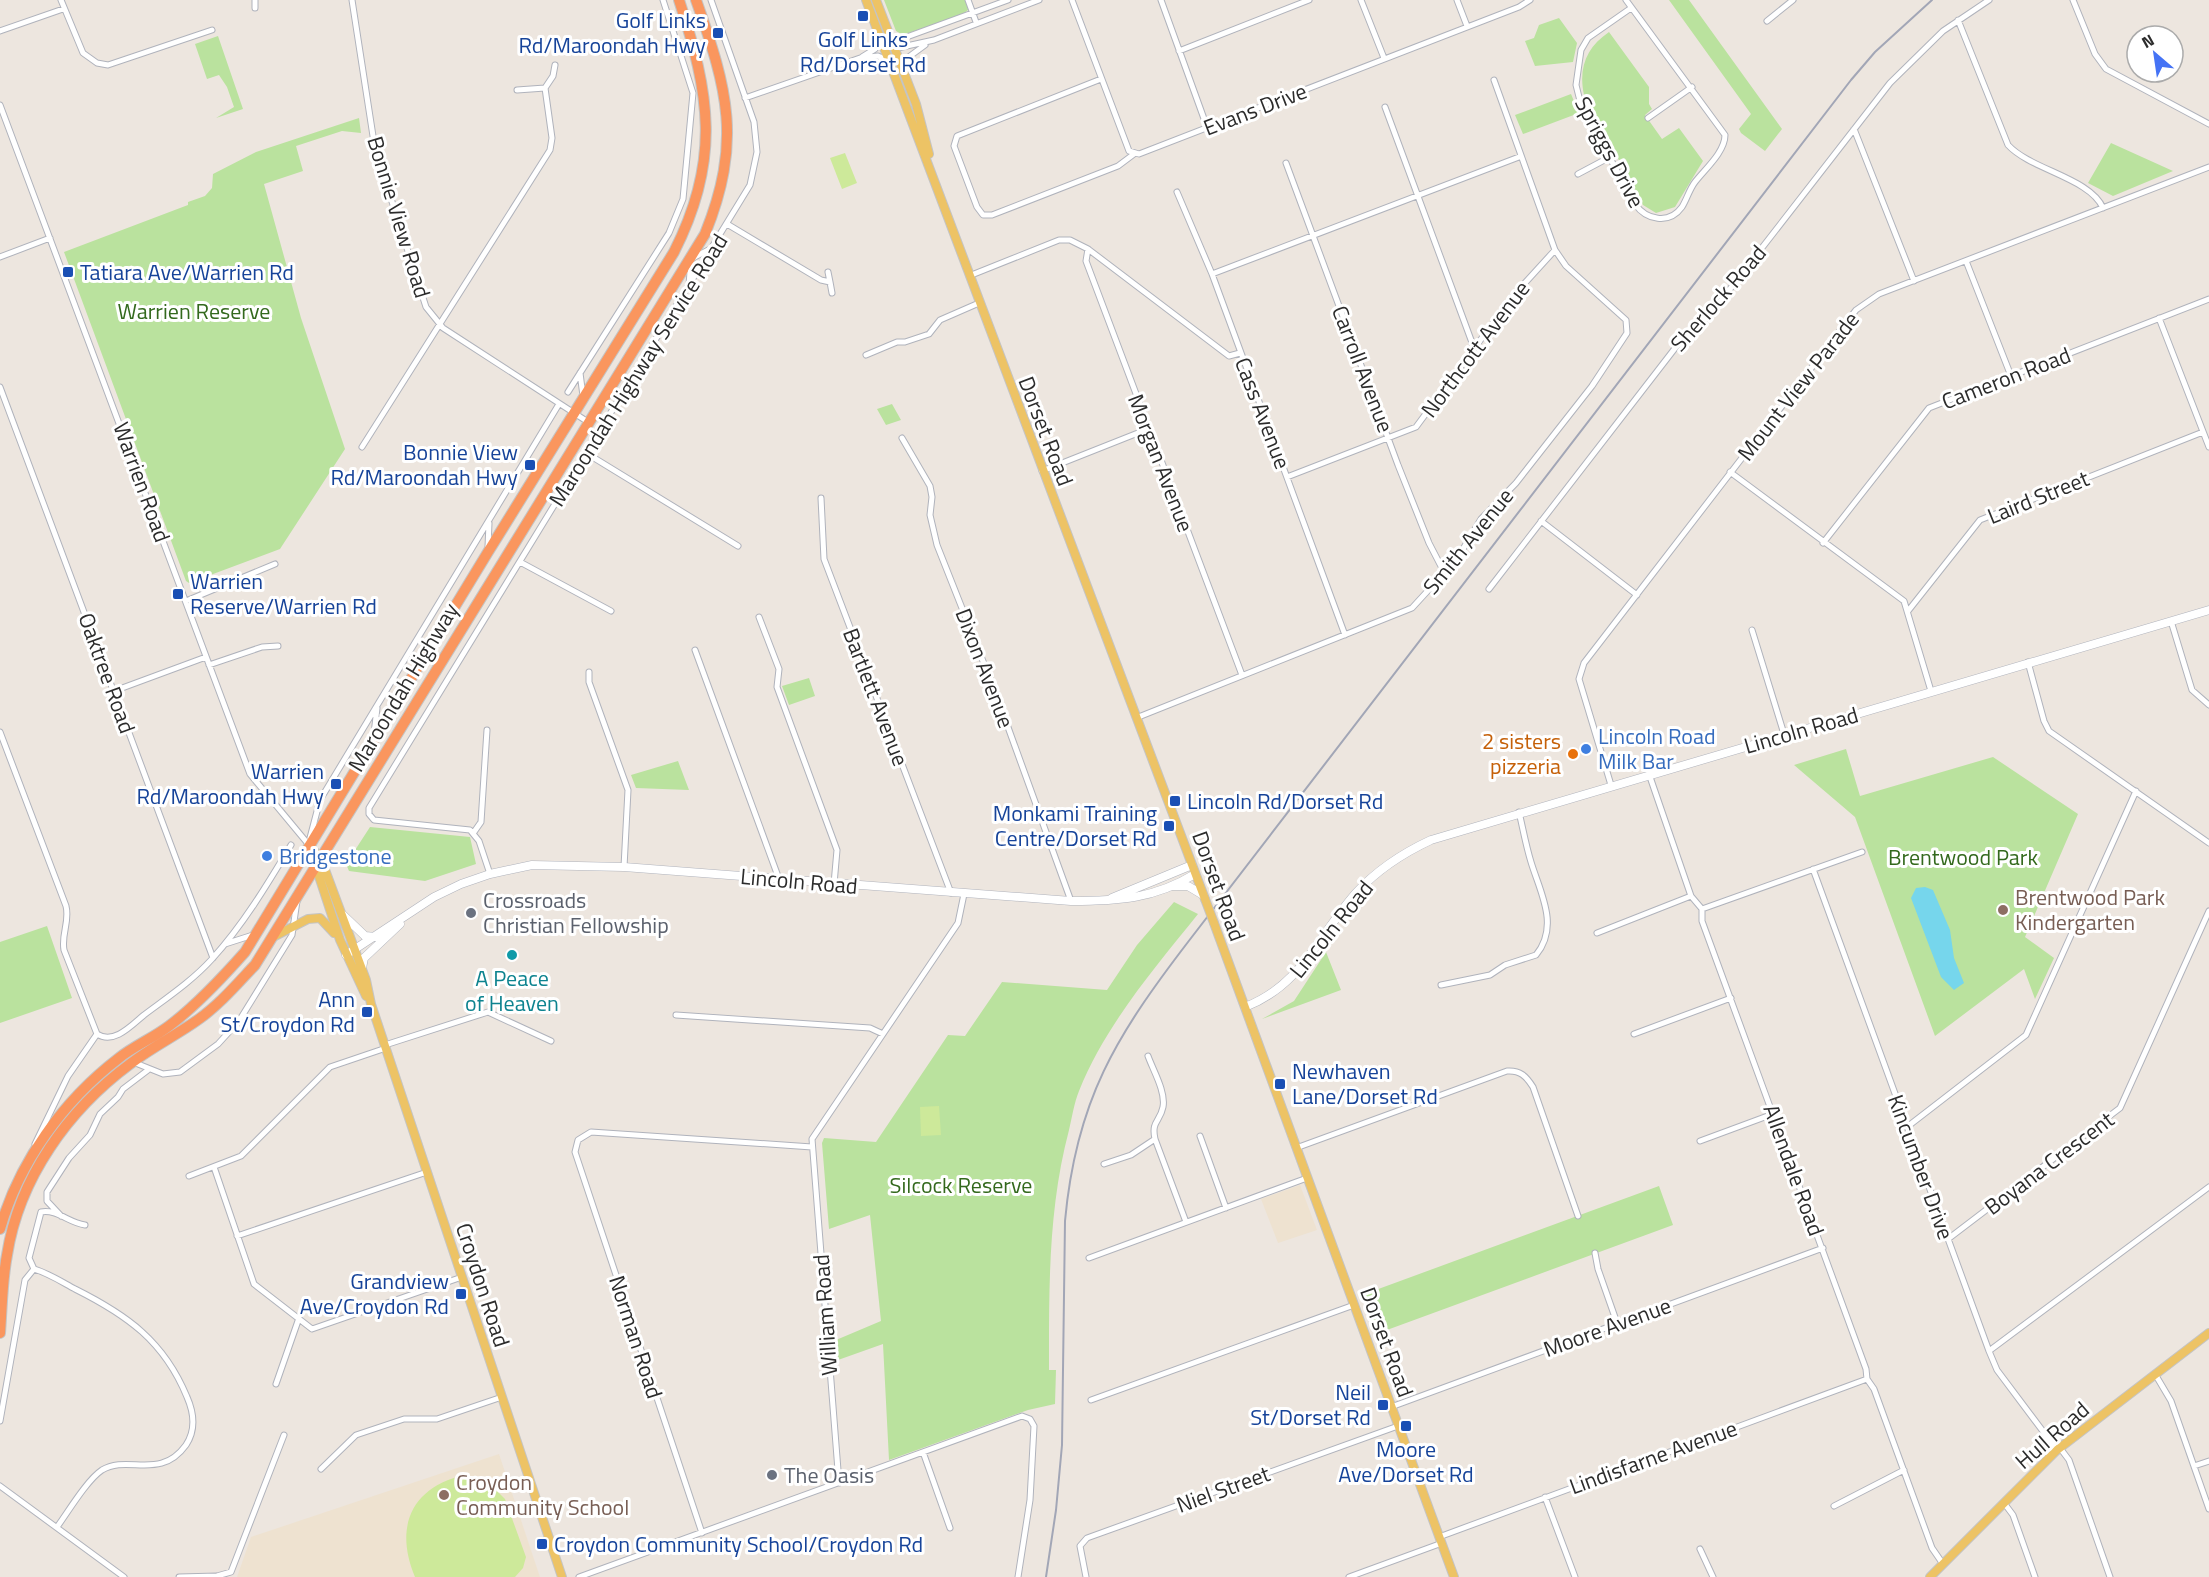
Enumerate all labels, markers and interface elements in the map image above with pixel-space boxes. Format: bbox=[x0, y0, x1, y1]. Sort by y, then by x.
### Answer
place label: Golf Links Rd/Maroondah Hwy bbox=[518, 3, 706, 62]
marker: Golf Links Rd/Dorset Rd bbox=[856, 9, 870, 23]
place label: Golf Links Rd/Dorset Rd bbox=[800, 22, 926, 81]
north arrow bbox=[2125, 24, 2185, 84]
marker: Golf Links Rd/Maroondah Hwy bbox=[711, 26, 725, 40]
text: N bbox=[2137, 28, 2158, 54]
street label: Evans Drive bbox=[1198, 74, 1312, 144]
street label: Spriggs Drive bbox=[1566, 90, 1654, 214]
street label: Bonnie View Road bbox=[358, 132, 440, 302]
street label: Maroondah Highway Service Road bbox=[540, 227, 736, 513]
street label: Sherlock Road bbox=[1662, 237, 1774, 359]
place label: Tatiara Ave/Warrien Rd bbox=[80, 255, 294, 289]
marker: Tatiara Ave/Warrien Rd bbox=[61, 265, 75, 279]
street label: Northcott Avenue bbox=[1412, 273, 1538, 425]
park label: Warrien Reserve bbox=[118, 294, 270, 328]
street label: Carroll Avenue bbox=[1323, 301, 1403, 437]
street label: Mount View Parade bbox=[1729, 304, 1867, 468]
street label: Cameron Road bbox=[1937, 338, 2075, 418]
street label: Cass Avenue bbox=[1226, 352, 1300, 474]
street label: Dorset Road bbox=[1010, 371, 1082, 491]
street label: Morgan Avenue bbox=[1119, 389, 1203, 537]
street label: Warrien Road bbox=[105, 417, 179, 547]
place label: Bonnie View Rd/Maroondah Hwy bbox=[330, 435, 518, 494]
marker: Bonnie View Rd/Maroondah Hwy bbox=[523, 458, 537, 472]
street label: Laird Street bbox=[1982, 461, 2094, 533]
street label: Smith Avenue bbox=[1414, 480, 1522, 602]
place label: Warrien Reserve/Warrien Rd bbox=[190, 564, 377, 623]
marker: Warrien Reserve/Warrien Rd bbox=[171, 587, 185, 601]
street label: Maroondah Highway bbox=[339, 596, 467, 778]
street label: Dixon Avenue bbox=[947, 603, 1023, 733]
street label: Oaktree Road bbox=[69, 608, 145, 738]
street label: Bartlett Avenue bbox=[834, 623, 918, 771]
street label: Lincoln Road bbox=[1740, 697, 1862, 763]
place label: Lincoln Road Milk Bar bbox=[1598, 719, 1716, 778]
place label: 2 sisters pizzeria bbox=[1482, 724, 1561, 783]
marker: Lincoln Road Milk Bar bbox=[1579, 742, 1593, 756]
marker: 2 sisters pizzeria bbox=[1566, 747, 1580, 761]
place label: Warrien Rd/Maroondah Hwy bbox=[136, 754, 324, 813]
marker: Warrien Rd/Maroondah Hwy bbox=[329, 777, 343, 791]
place label: Lincoln Rd/Dorset Rd bbox=[1187, 784, 1383, 818]
marker: Lincoln Rd/Dorset Rd bbox=[1168, 794, 1182, 808]
place label: Monkami Training Centre/Dorset Rd bbox=[993, 796, 1157, 855]
marker: Monkami Training Centre/Dorset Rd bbox=[1162, 819, 1176, 833]
street label: Dorset Road bbox=[1183, 826, 1255, 946]
place label: Bridgestone bbox=[279, 839, 392, 873]
park label: Brentwood Park bbox=[1888, 840, 2038, 874]
marker: Bridgestone bbox=[260, 849, 274, 863]
street label: Lincoln Road bbox=[739, 859, 859, 903]
street label: Lincoln Road bbox=[1281, 873, 1381, 985]
place label: Brentwood Park Kindergarten bbox=[2015, 880, 2165, 939]
place label: Crossroads Christian Fellowship bbox=[483, 883, 669, 942]
marker: Brentwood Park Kindergarten bbox=[1996, 903, 2010, 917]
marker: Crossroads Christian Fellowship bbox=[464, 906, 478, 920]
marker: A Peace of Heaven bbox=[505, 948, 519, 962]
place label: A Peace of Heaven bbox=[465, 961, 559, 1020]
place label: Ann St/Croydon Rd bbox=[221, 982, 355, 1041]
marker: Ann St/Croydon Rd bbox=[360, 1005, 374, 1019]
place label: Newhaven Lane/Dorset Rd bbox=[1292, 1054, 1438, 1113]
marker: Newhaven Lane/Dorset Rd bbox=[1273, 1077, 1287, 1091]
street label: Kincumber Drive bbox=[1879, 1090, 1963, 1244]
street label: Allendale Road bbox=[1755, 1100, 1833, 1240]
street label: Boyana Crescent bbox=[1977, 1103, 2121, 1223]
park label: Silcock Reserve bbox=[890, 1168, 1032, 1202]
street label: Croydon Road bbox=[447, 1219, 519, 1351]
street label: William Road bbox=[804, 1253, 846, 1377]
place label: Grandview Ave/Croydon Rd bbox=[300, 1264, 449, 1323]
street label: Norman Road bbox=[600, 1271, 672, 1403]
street label: Dorset Road bbox=[1351, 1282, 1423, 1402]
marker: Grandview Ave/Croydon Rd bbox=[454, 1287, 468, 1301]
street label: Moore Avenue bbox=[1538, 1288, 1676, 1366]
place label: Neil St/Dorset Rd bbox=[1250, 1375, 1371, 1434]
street label: Hull Road bbox=[2007, 1393, 2097, 1477]
marker: Neil St/Dorset Rd bbox=[1376, 1398, 1390, 1412]
street label: Lindisfarne Avenue bbox=[1564, 1411, 1742, 1503]
marker: Moore Ave/Dorset Rd bbox=[1399, 1419, 1413, 1433]
place label: Moore Ave/Dorset Rd bbox=[1338, 1432, 1474, 1491]
street label: Niel Street bbox=[1171, 1456, 1275, 1522]
place label: The Oasis bbox=[784, 1458, 874, 1492]
place label: Croydon Community School bbox=[456, 1465, 629, 1524]
marker: The Oasis bbox=[765, 1468, 779, 1482]
marker: Croydon Community School bbox=[437, 1488, 451, 1502]
place label: Croydon Community School/Croydon Rd bbox=[554, 1527, 923, 1561]
marker: Croydon Community School/Croydon Rd bbox=[535, 1537, 549, 1551]

